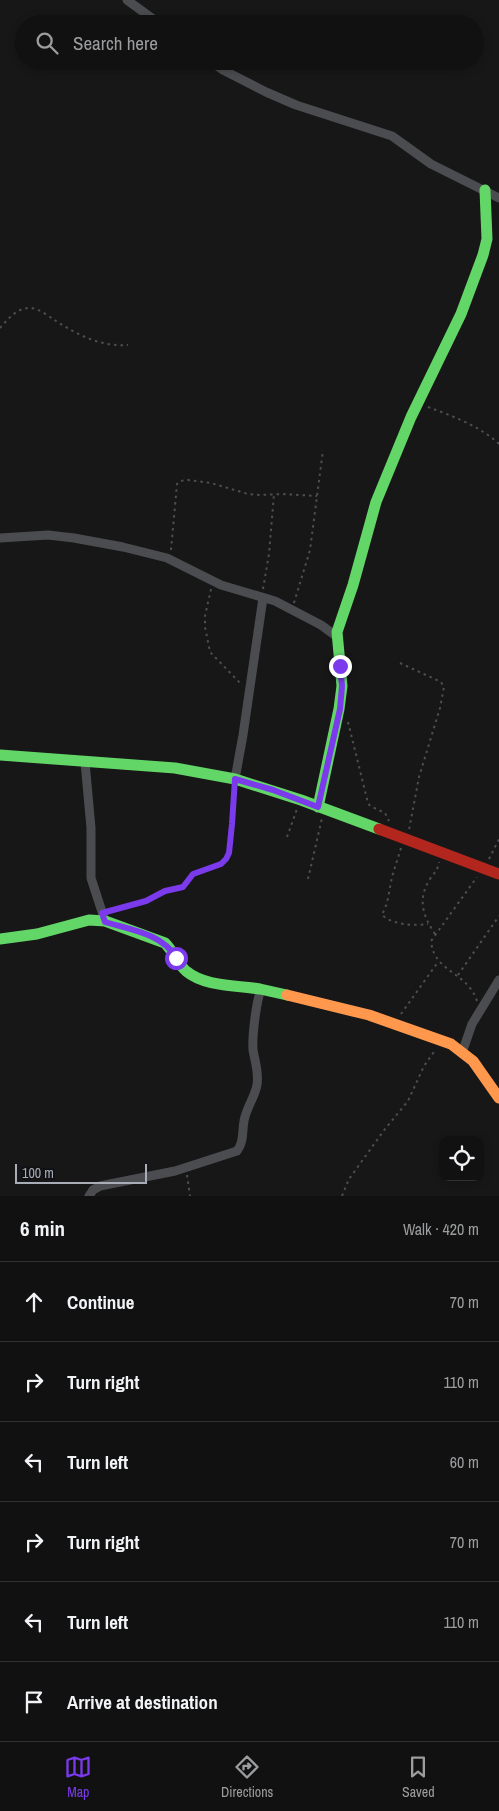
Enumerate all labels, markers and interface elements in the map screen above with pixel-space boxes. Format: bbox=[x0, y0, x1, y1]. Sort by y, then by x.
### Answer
search box bbox=[15, 15, 484, 70]
icon: search bbox=[33, 29, 61, 57]
text: Search here bbox=[73, 30, 158, 56]
route end bbox=[329, 655, 352, 678]
route start bbox=[165, 947, 188, 970]
map controls bbox=[439, 1136, 484, 1181]
button: locate bbox=[439, 1136, 484, 1181]
scale bar bbox=[15, 1161, 148, 1184]
text: 100 m bbox=[22, 1164, 54, 1182]
text: 6 min bbox=[20, 1214, 65, 1243]
text: Walk · 420 m bbox=[403, 1218, 479, 1240]
icon: ahead bbox=[20, 1288, 48, 1316]
text: Continue bbox=[67, 1289, 135, 1315]
text: 70 m bbox=[450, 1291, 479, 1313]
icon: right bbox=[20, 1368, 48, 1396]
text: Turn right bbox=[67, 1369, 139, 1395]
text: 110 m bbox=[443, 1371, 479, 1393]
icon: left bbox=[20, 1448, 48, 1476]
text: Turn left bbox=[67, 1449, 128, 1475]
text: 60 m bbox=[450, 1451, 479, 1473]
icon: right bbox=[20, 1528, 48, 1556]
text: Turn right bbox=[67, 1529, 139, 1555]
text: 70 m bbox=[450, 1531, 479, 1553]
icon: left bbox=[20, 1608, 48, 1636]
text: Turn left bbox=[67, 1609, 128, 1635]
text: 110 m bbox=[443, 1611, 479, 1633]
icon: arrive bbox=[20, 1688, 48, 1716]
text: Arrive at destination bbox=[67, 1689, 218, 1715]
tab: Map bbox=[64, 1753, 92, 1801]
tab: Directions bbox=[221, 1753, 273, 1801]
tab: Saved bbox=[402, 1753, 435, 1801]

